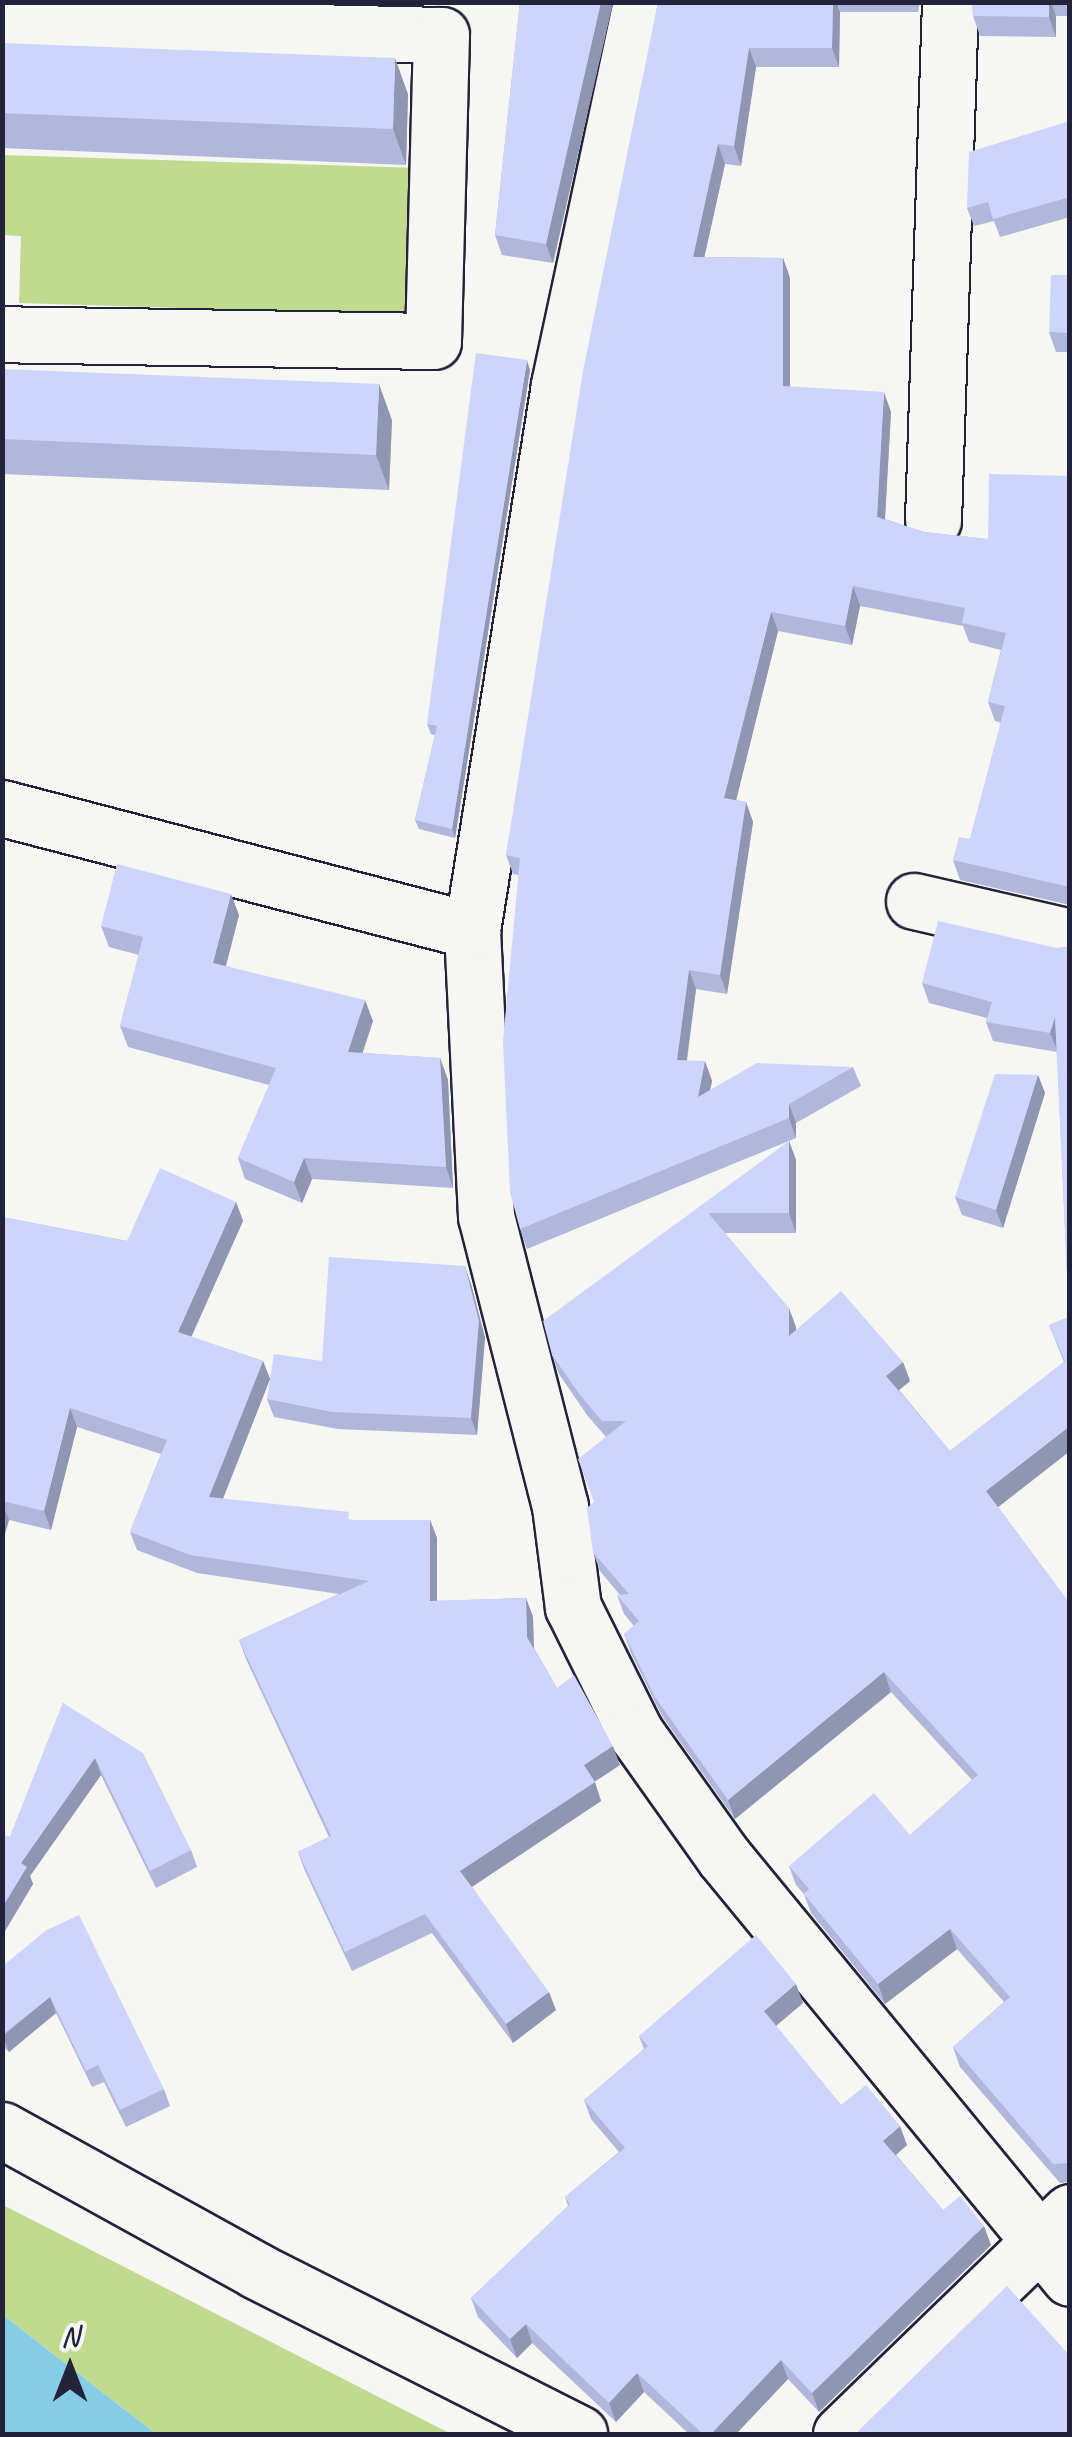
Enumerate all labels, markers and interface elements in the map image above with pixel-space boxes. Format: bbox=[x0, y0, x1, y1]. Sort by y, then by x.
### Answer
north arrow bbox=[20, 2317, 120, 2417]
text: N bbox=[61, 2319, 79, 2354]

